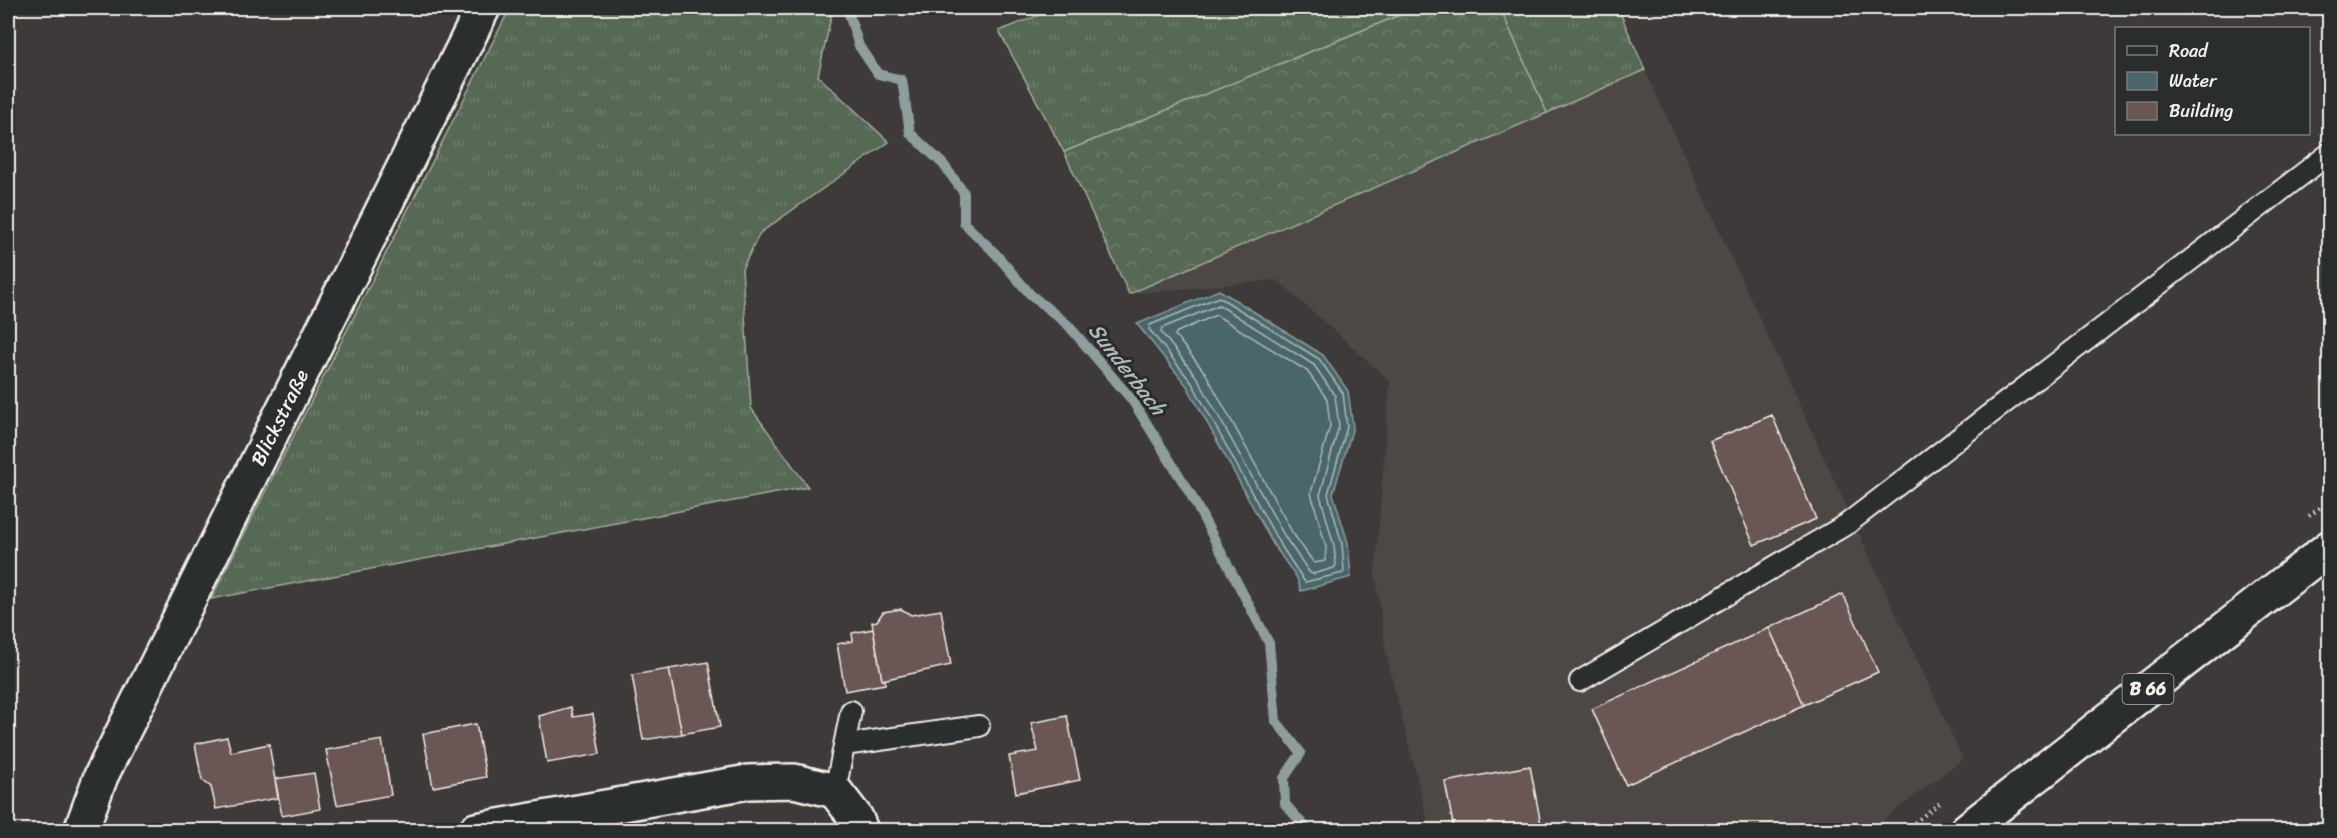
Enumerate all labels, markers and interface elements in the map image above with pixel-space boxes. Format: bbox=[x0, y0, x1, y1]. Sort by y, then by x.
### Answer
legend bbox=[2115, 27, 2310, 135]
text: Road bbox=[2169, 35, 2209, 67]
text: Water bbox=[2169, 65, 2218, 97]
text: Building bbox=[2169, 95, 2233, 127]
water label: Sunderbach bbox=[1078, 314, 1177, 426]
street label: Blickstraße bbox=[240, 363, 318, 472]
road number: B 66 bbox=[2122, 674, 2174, 704]

